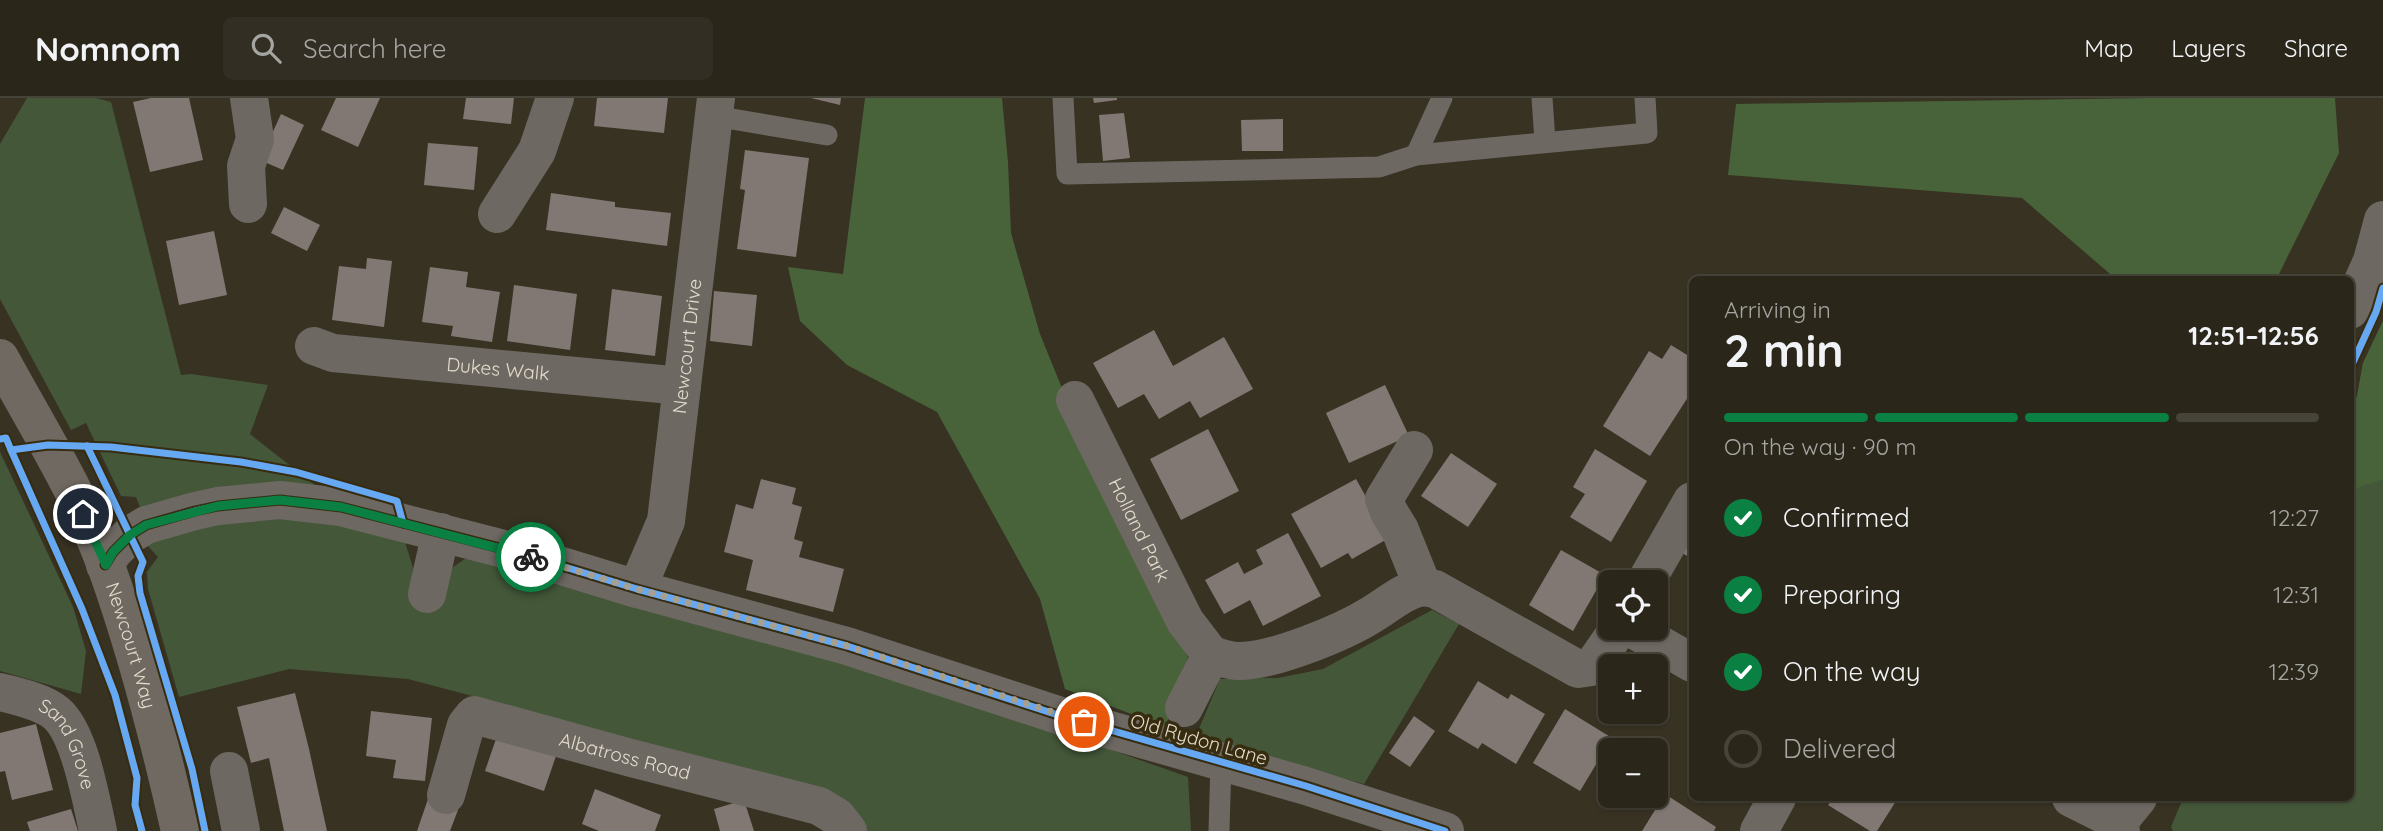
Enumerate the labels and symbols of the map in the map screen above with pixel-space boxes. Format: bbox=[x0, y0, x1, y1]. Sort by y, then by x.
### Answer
street label: Newcourt Drive bbox=[667, 277, 707, 415]
street label: Dukes Walk bbox=[445, 352, 551, 385]
street label: Holland Park bbox=[1104, 474, 1176, 586]
pin bbox=[53, 484, 113, 544]
courier bbox=[496, 522, 566, 592]
street label: Newcourt Way bbox=[101, 579, 162, 711]
pin bbox=[1054, 692, 1114, 752]
street label: Sand Grove bbox=[35, 693, 101, 792]
street label: Old Rydon Lane bbox=[1128, 708, 1270, 770]
street label: Albatross Road bbox=[557, 727, 693, 785]

